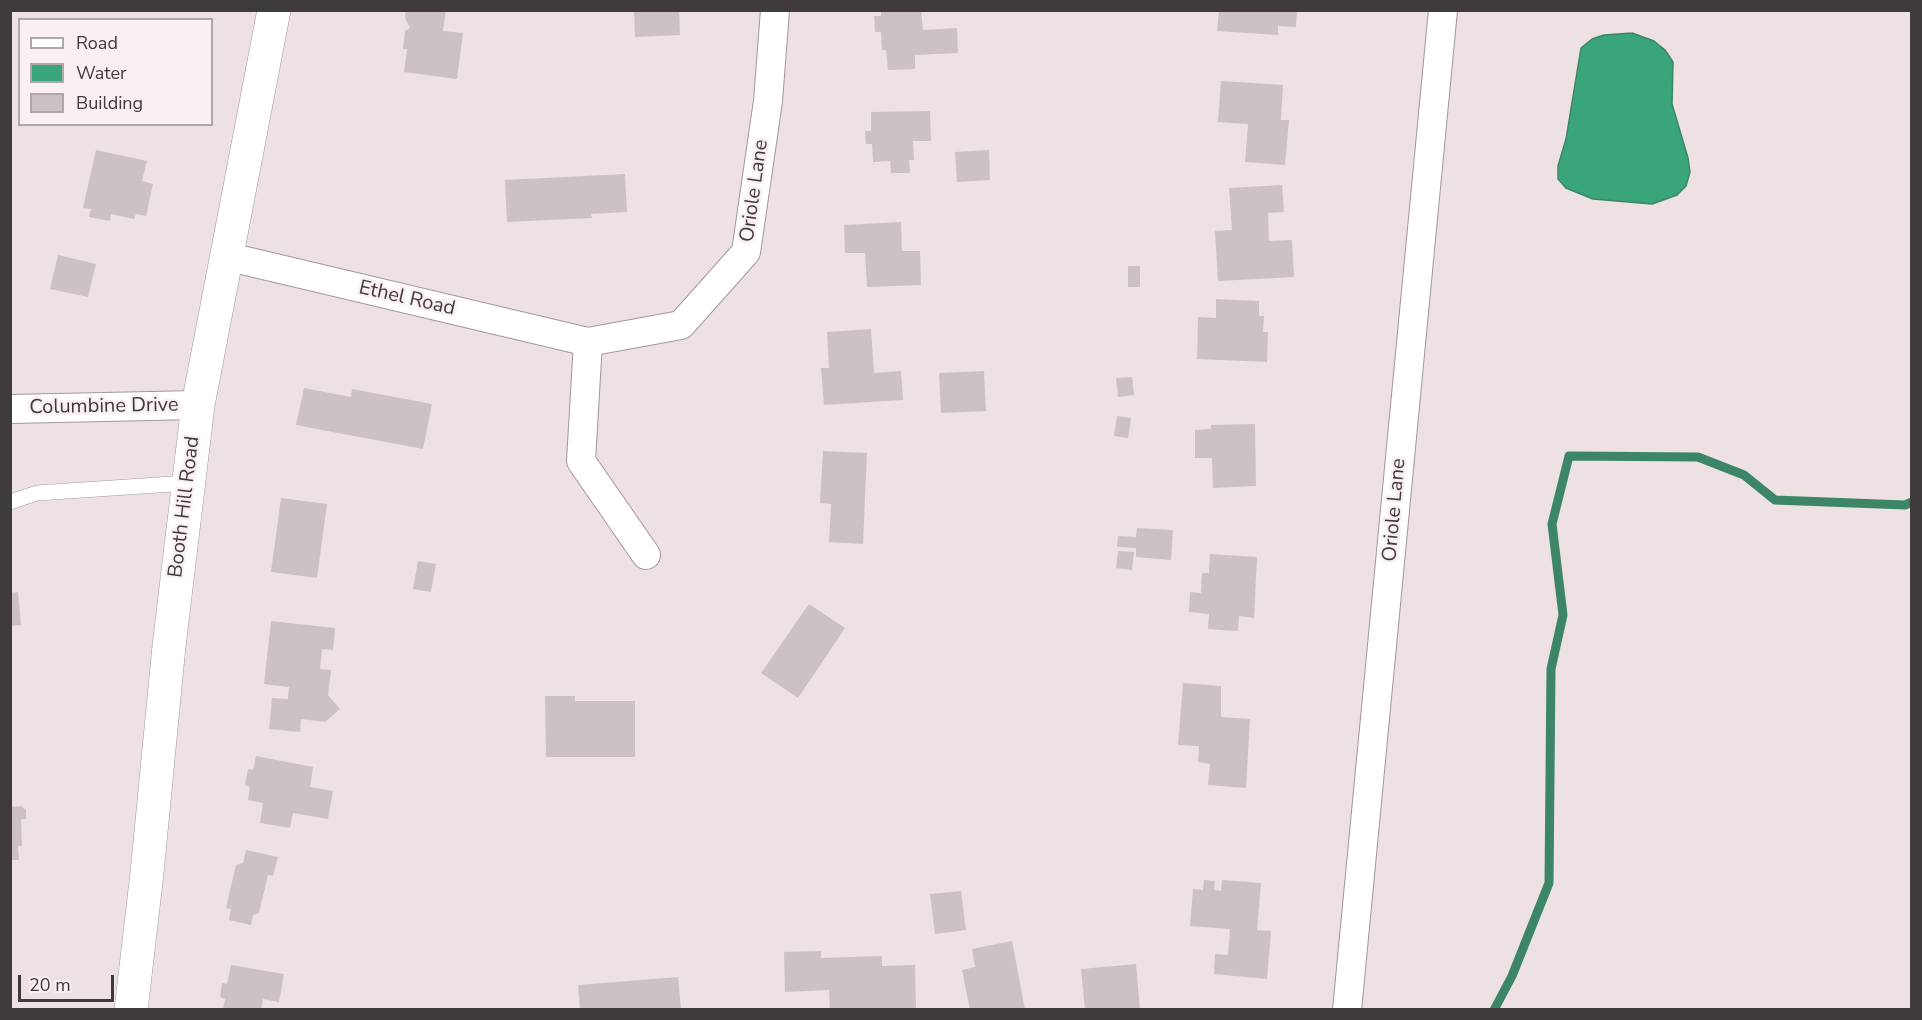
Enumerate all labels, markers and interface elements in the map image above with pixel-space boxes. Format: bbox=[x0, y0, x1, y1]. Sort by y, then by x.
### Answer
legend bbox=[18, 18, 213, 126]
text: Road bbox=[76, 31, 118, 55]
text: Water bbox=[76, 61, 127, 85]
text: Building bbox=[76, 91, 143, 115]
street label: Oriole Lane bbox=[736, 138, 774, 244]
street label: Ethel Road bbox=[356, 276, 458, 322]
street label: Columbine Drive bbox=[29, 394, 179, 420]
street label: Booth Hill Road bbox=[164, 435, 206, 579]
street label: Oriole Lane bbox=[1379, 457, 1411, 563]
scale bar bbox=[21, 963, 117, 1001]
text: 20 m bbox=[29, 973, 71, 997]

